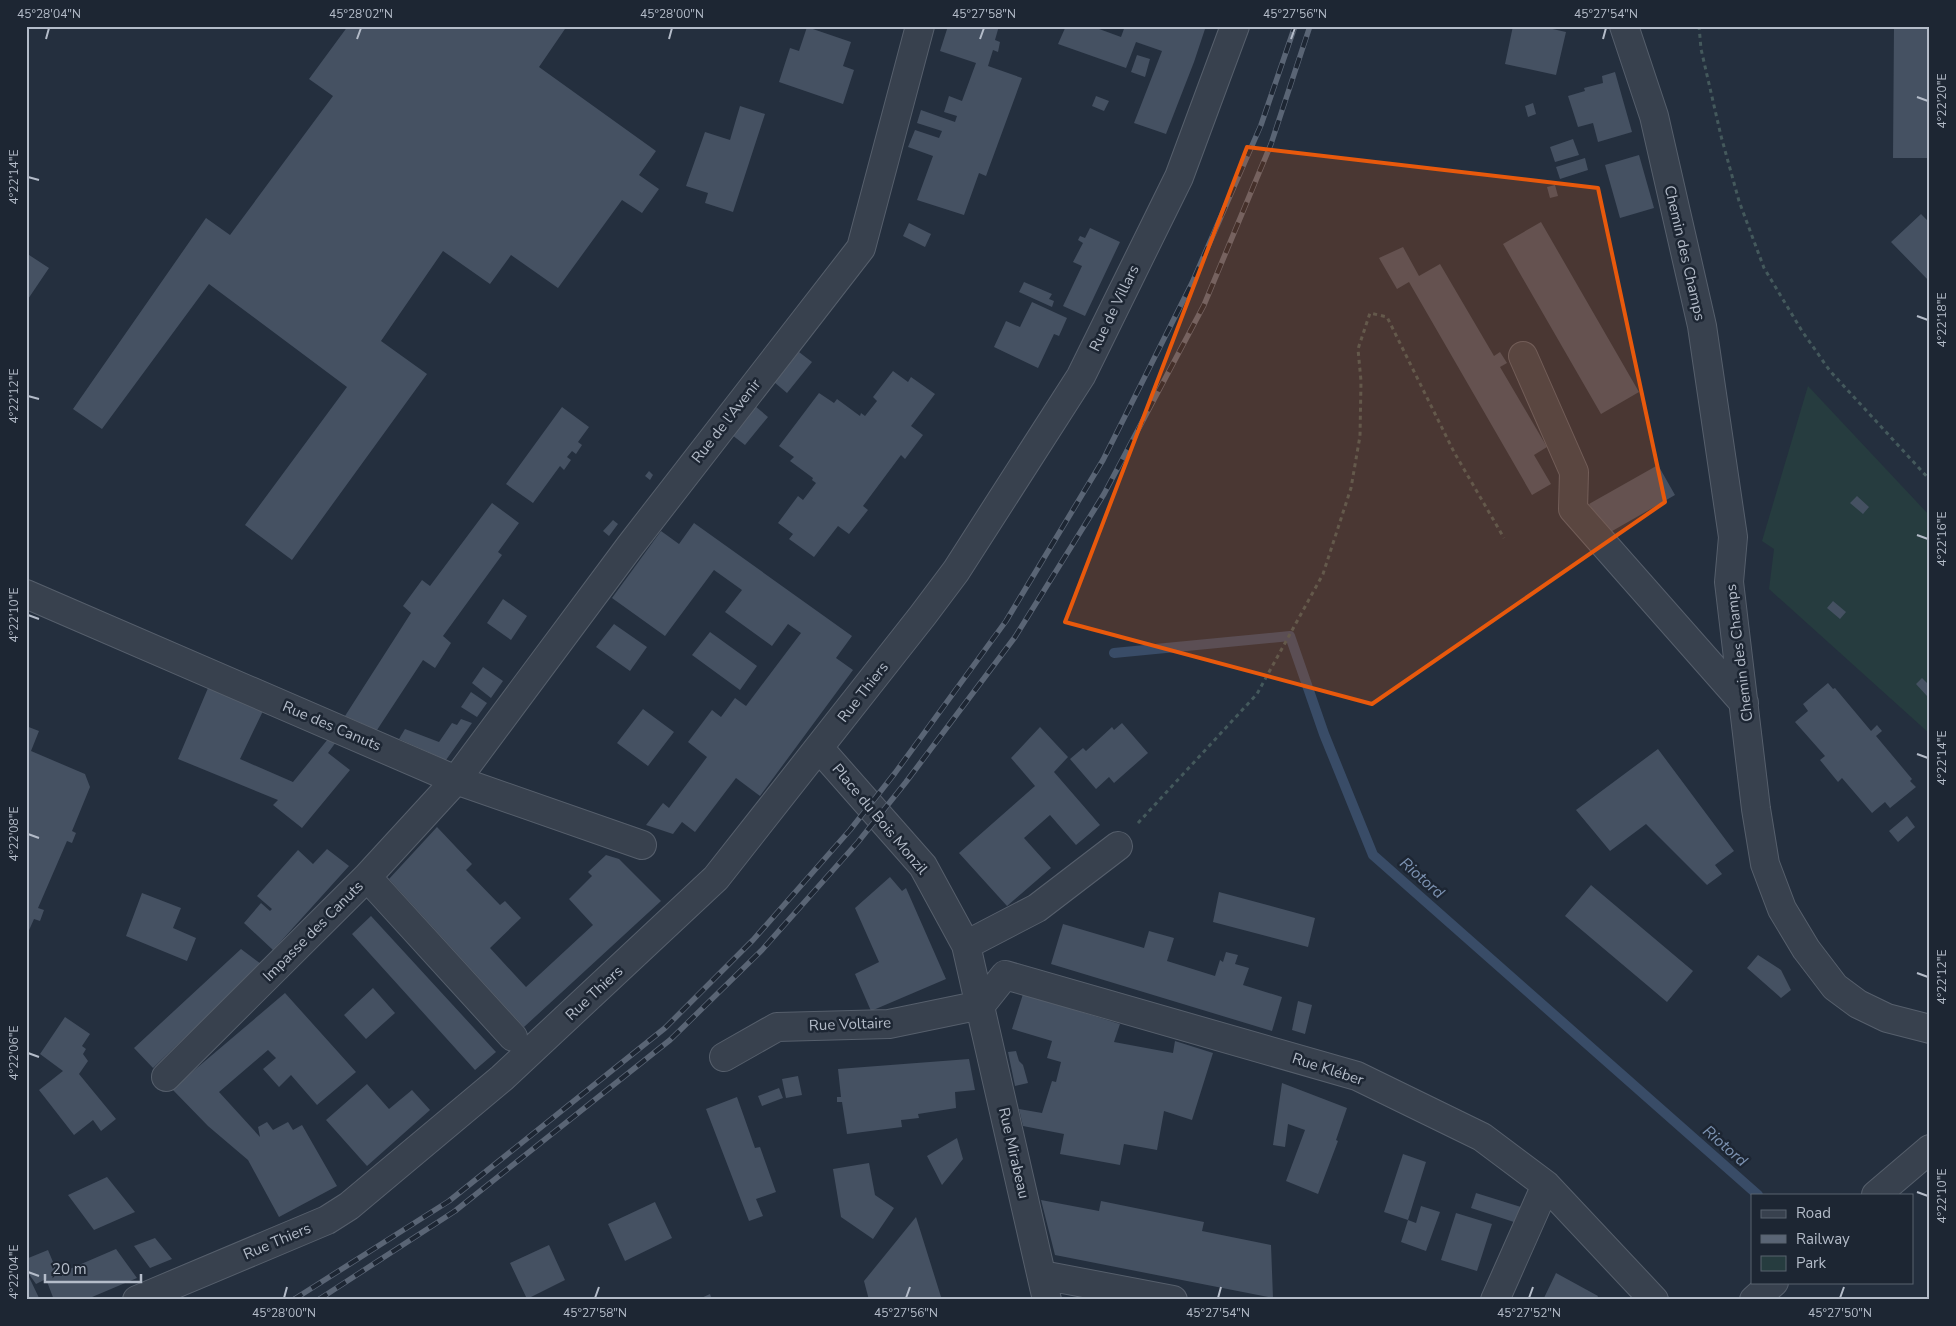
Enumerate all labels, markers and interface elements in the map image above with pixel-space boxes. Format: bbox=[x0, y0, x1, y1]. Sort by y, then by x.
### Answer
text: 45°28'04"N bbox=[17, 6, 81, 22]
text: 45°28'02"N bbox=[329, 6, 393, 22]
text: 45°28'00"N bbox=[640, 6, 704, 22]
text: 45°27'58"N bbox=[952, 6, 1016, 22]
text: 45°27'56"N bbox=[1263, 6, 1327, 22]
text: 45°27'54"N bbox=[1574, 6, 1638, 22]
text: 4°22'20"E bbox=[1934, 74, 1950, 128]
text: 4°22'14"E bbox=[6, 150, 22, 204]
street label: Chemin des Champs bbox=[1660, 183, 1710, 323]
street label: Rue de Villars bbox=[1084, 261, 1144, 355]
text: 4°22'18"E bbox=[1934, 293, 1950, 347]
text: 4°22'12"E bbox=[6, 369, 22, 423]
street label: Rue de l'Avenir bbox=[687, 374, 766, 467]
text: 4°22'16"E bbox=[1934, 512, 1950, 566]
street label: Chemin des Champs bbox=[1721, 583, 1757, 723]
text: 4°22'10"E bbox=[6, 588, 22, 642]
street label: Rue Thiers bbox=[833, 658, 893, 726]
street label: Rue des Canuts bbox=[280, 696, 384, 756]
text: 4°22'14"E bbox=[1934, 731, 1950, 785]
street label: Place du Bois Monzil bbox=[828, 759, 933, 879]
text: 4°22'08"E bbox=[6, 807, 22, 861]
water label: Riotord bbox=[1395, 852, 1450, 904]
street label: Impasse des Canuts bbox=[258, 876, 368, 986]
text: 4°22'12"E bbox=[1934, 950, 1950, 1004]
street label: Rue Thiers bbox=[561, 961, 627, 1025]
street label: Rue Voltaire bbox=[809, 1013, 892, 1035]
text: 4°22'06"E bbox=[6, 1026, 22, 1080]
street label: Rue Kléber bbox=[1290, 1048, 1367, 1090]
street label: Rue Mirabeau bbox=[994, 1105, 1034, 1201]
water label: Riotord bbox=[1698, 1120, 1753, 1172]
text: 4°22'10"E bbox=[1934, 1169, 1950, 1223]
legend bbox=[1751, 1194, 1914, 1284]
text: Road bbox=[1796, 1203, 1831, 1223]
street label: Rue Thiers bbox=[240, 1218, 314, 1264]
text: Railway bbox=[1796, 1229, 1850, 1249]
text: 4°22'04"E bbox=[6, 1245, 22, 1299]
scale bar bbox=[45, 1251, 141, 1283]
text: Park bbox=[1796, 1253, 1826, 1273]
text: 20 m bbox=[52, 1259, 87, 1279]
text: 45°28'00"N bbox=[252, 1305, 316, 1321]
text: 45°27'58"N bbox=[563, 1305, 627, 1321]
text: 45°27'56"N bbox=[874, 1305, 938, 1321]
text: 45°27'54"N bbox=[1186, 1305, 1250, 1321]
text: 45°27'52"N bbox=[1497, 1305, 1561, 1321]
text: 45°27'50"N bbox=[1808, 1305, 1872, 1321]

